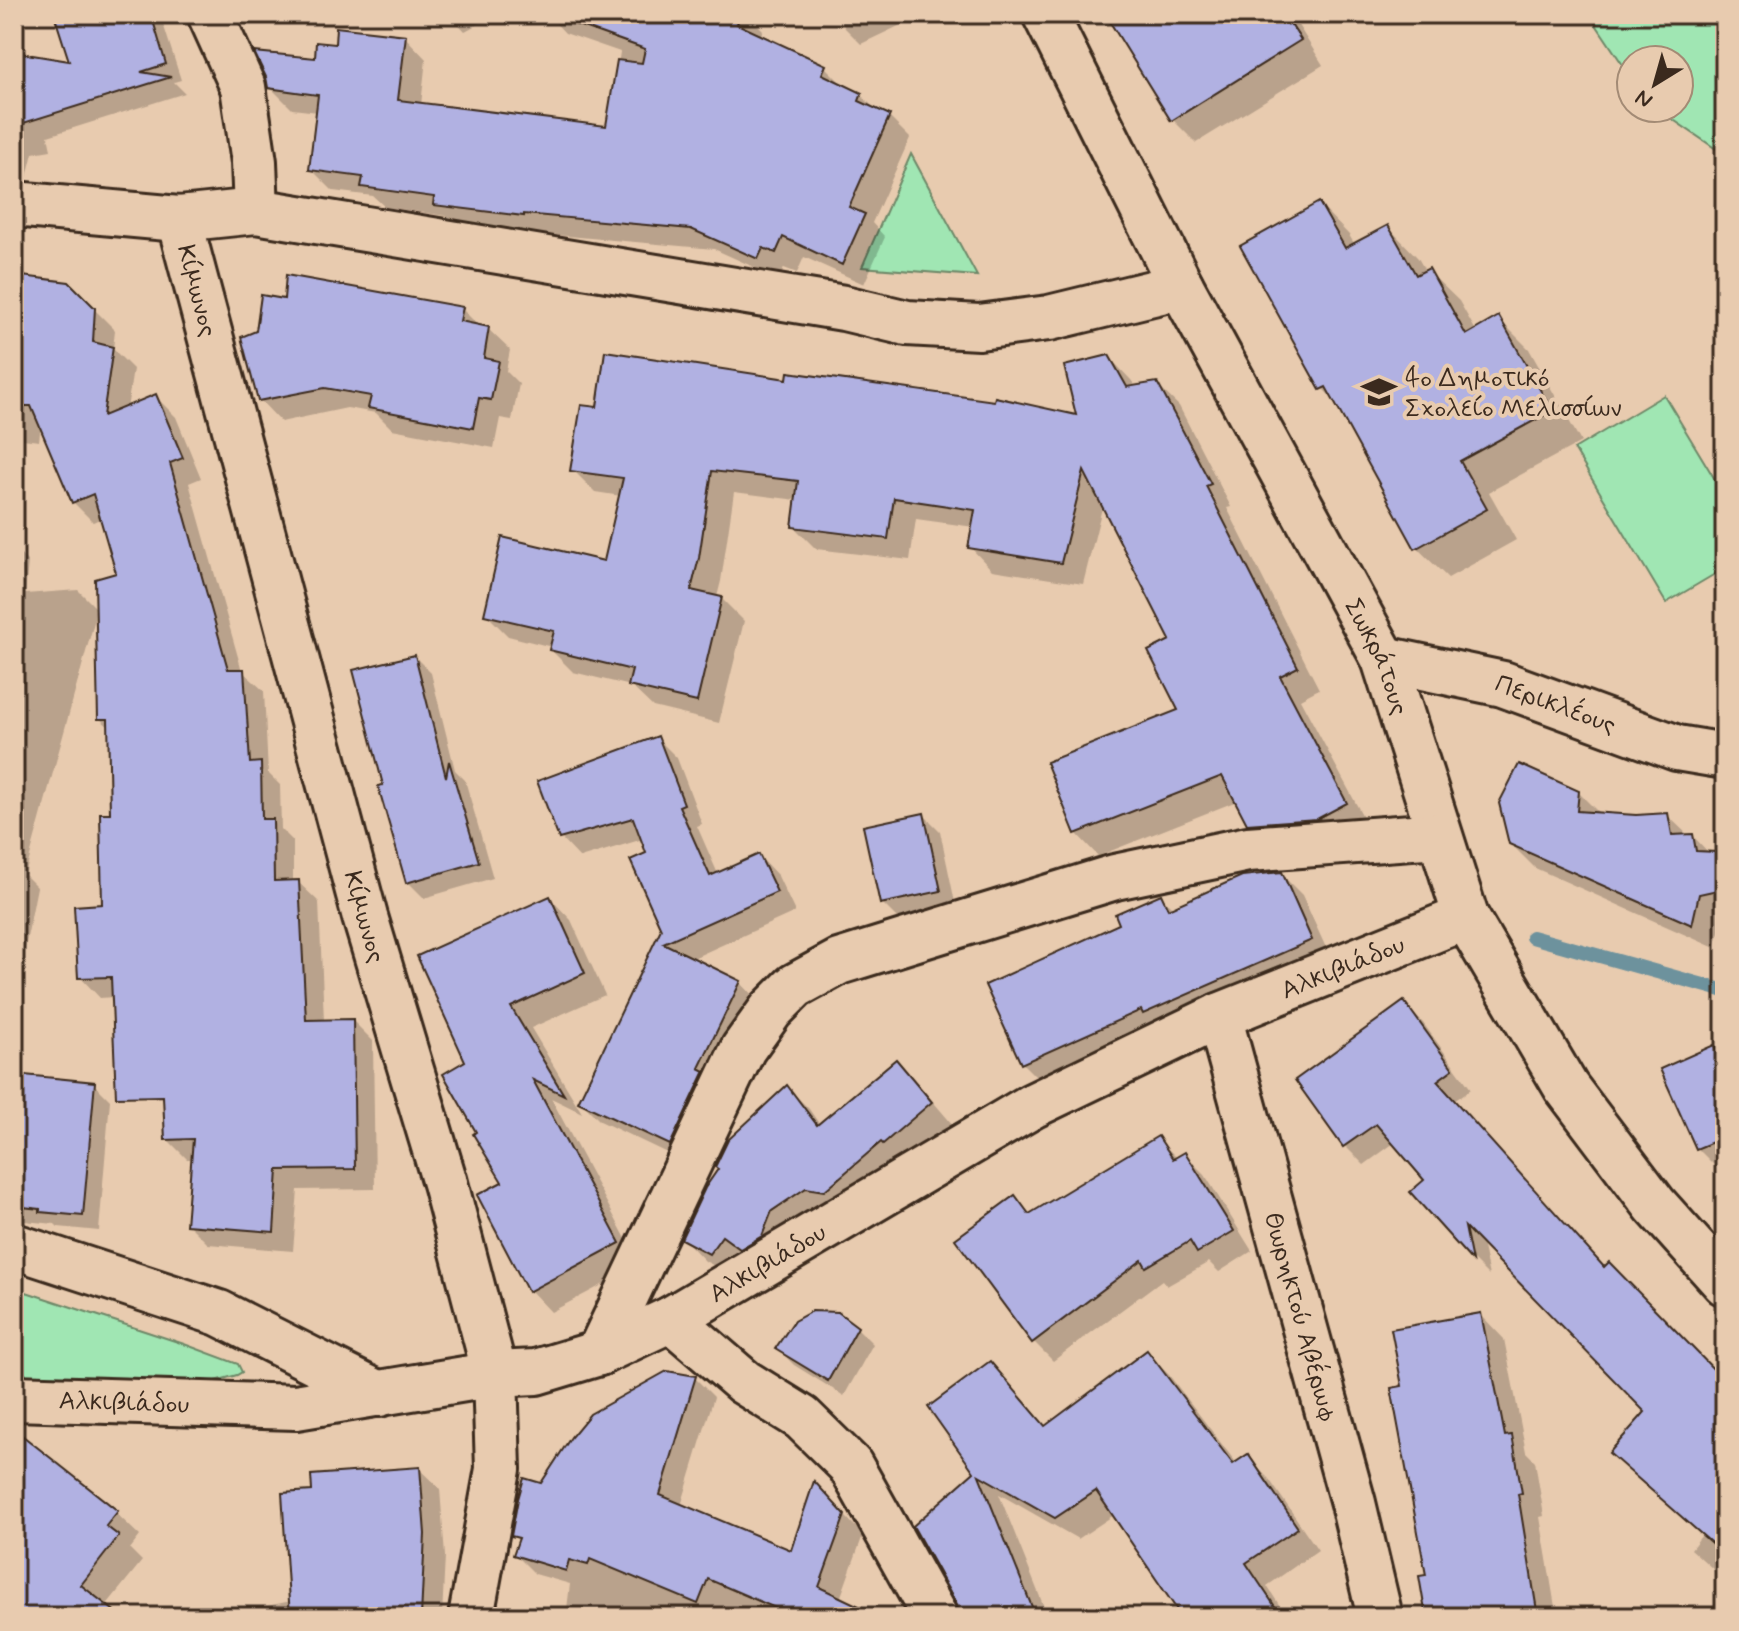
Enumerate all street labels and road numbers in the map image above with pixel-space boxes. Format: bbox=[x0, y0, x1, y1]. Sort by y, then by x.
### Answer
street label: Κίμωνος bbox=[168, 241, 225, 341]
street label: Σωκράτους bbox=[1335, 593, 1416, 720]
street label: Περικλέους bbox=[1490, 668, 1620, 743]
street label: Κίμωνος bbox=[334, 867, 393, 967]
street label: Αλκιβιάδου bbox=[1276, 928, 1410, 1008]
street label: Θωρηκτού Αβέρωφ bbox=[1255, 1208, 1345, 1426]
street label: Αλκιβιάδου bbox=[703, 1216, 833, 1312]
street label: Αλκιβιάδου bbox=[58, 1384, 190, 1423]

